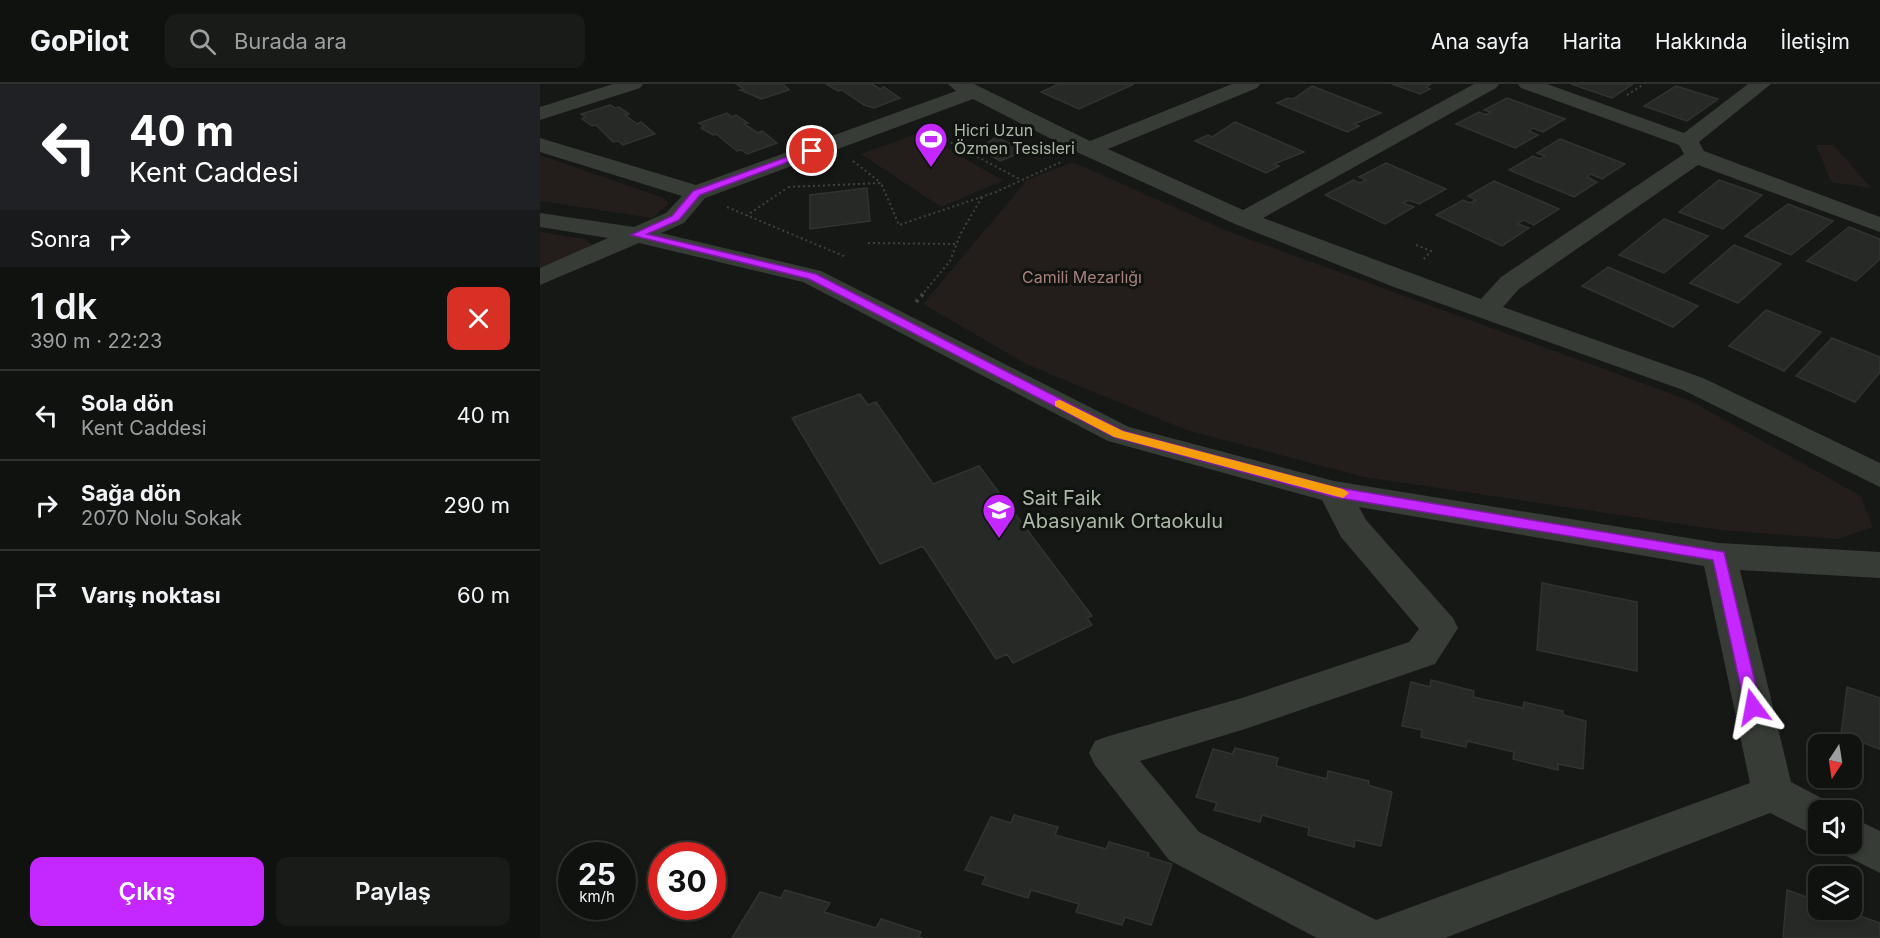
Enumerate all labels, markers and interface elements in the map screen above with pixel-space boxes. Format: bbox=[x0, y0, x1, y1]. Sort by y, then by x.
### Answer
search box bbox=[165, 14, 585, 68]
text: GoPilot bbox=[30, 24, 129, 58]
icon: search bbox=[186, 25, 219, 58]
text: Burada ara bbox=[234, 28, 347, 54]
text: Ana sayfa bbox=[1431, 29, 1529, 54]
text: Harita bbox=[1562, 29, 1622, 54]
text: Hakkında bbox=[1655, 29, 1748, 54]
text: İletişim bbox=[1781, 29, 1850, 54]
text: 40 m bbox=[129, 105, 234, 156]
icon: left bbox=[30, 108, 108, 186]
place label: Hicri Uzun Özmen Tesisleri bbox=[954, 120, 1075, 158]
sports icon: Hicri Uzun Özmen Tesisleri bbox=[913, 121, 949, 168]
pin bbox=[786, 125, 837, 176]
icon: arrive bbox=[795, 134, 828, 167]
text: Kent Caddesi bbox=[129, 156, 299, 189]
icon: right bbox=[103, 222, 136, 255]
text: Sonra bbox=[30, 226, 91, 252]
park label: Camili Mezarlığı bbox=[1022, 267, 1142, 287]
text: 1 dk bbox=[30, 284, 97, 328]
button: close bbox=[447, 287, 510, 350]
text: 390 m · 22:23 bbox=[30, 329, 162, 353]
text: Sola dön bbox=[81, 390, 174, 416]
icon: left bbox=[30, 399, 63, 432]
text: 40 m bbox=[456, 402, 510, 428]
text: Kent Caddesi bbox=[81, 416, 207, 440]
text: Sağa dön bbox=[81, 480, 181, 506]
place label: Sait Faik Abasıyanık Ortaokulu bbox=[1022, 486, 1223, 533]
icon: right bbox=[30, 489, 63, 522]
text: 290 m bbox=[444, 492, 510, 518]
school or university icon: Sait Faik Abasıyanık Ortaokulu bbox=[981, 492, 1017, 539]
text: 2070 Nolu Sokak bbox=[81, 506, 242, 530]
icon: arrive bbox=[30, 579, 63, 612]
text: Varış noktası bbox=[81, 582, 221, 608]
text: 60 m bbox=[457, 582, 510, 608]
position arrow bbox=[1721, 675, 1785, 739]
north arrow bbox=[1808, 734, 1862, 788]
map controls bbox=[1808, 734, 1862, 920]
button: sound bbox=[1808, 800, 1862, 854]
speed limit sign: 30 bbox=[648, 842, 726, 920]
text: 25 bbox=[578, 856, 616, 892]
button: Çıkış bbox=[30, 857, 264, 926]
button: Paylaş bbox=[276, 857, 510, 926]
button: layers bbox=[1808, 866, 1862, 920]
text: km/h bbox=[579, 887, 615, 906]

